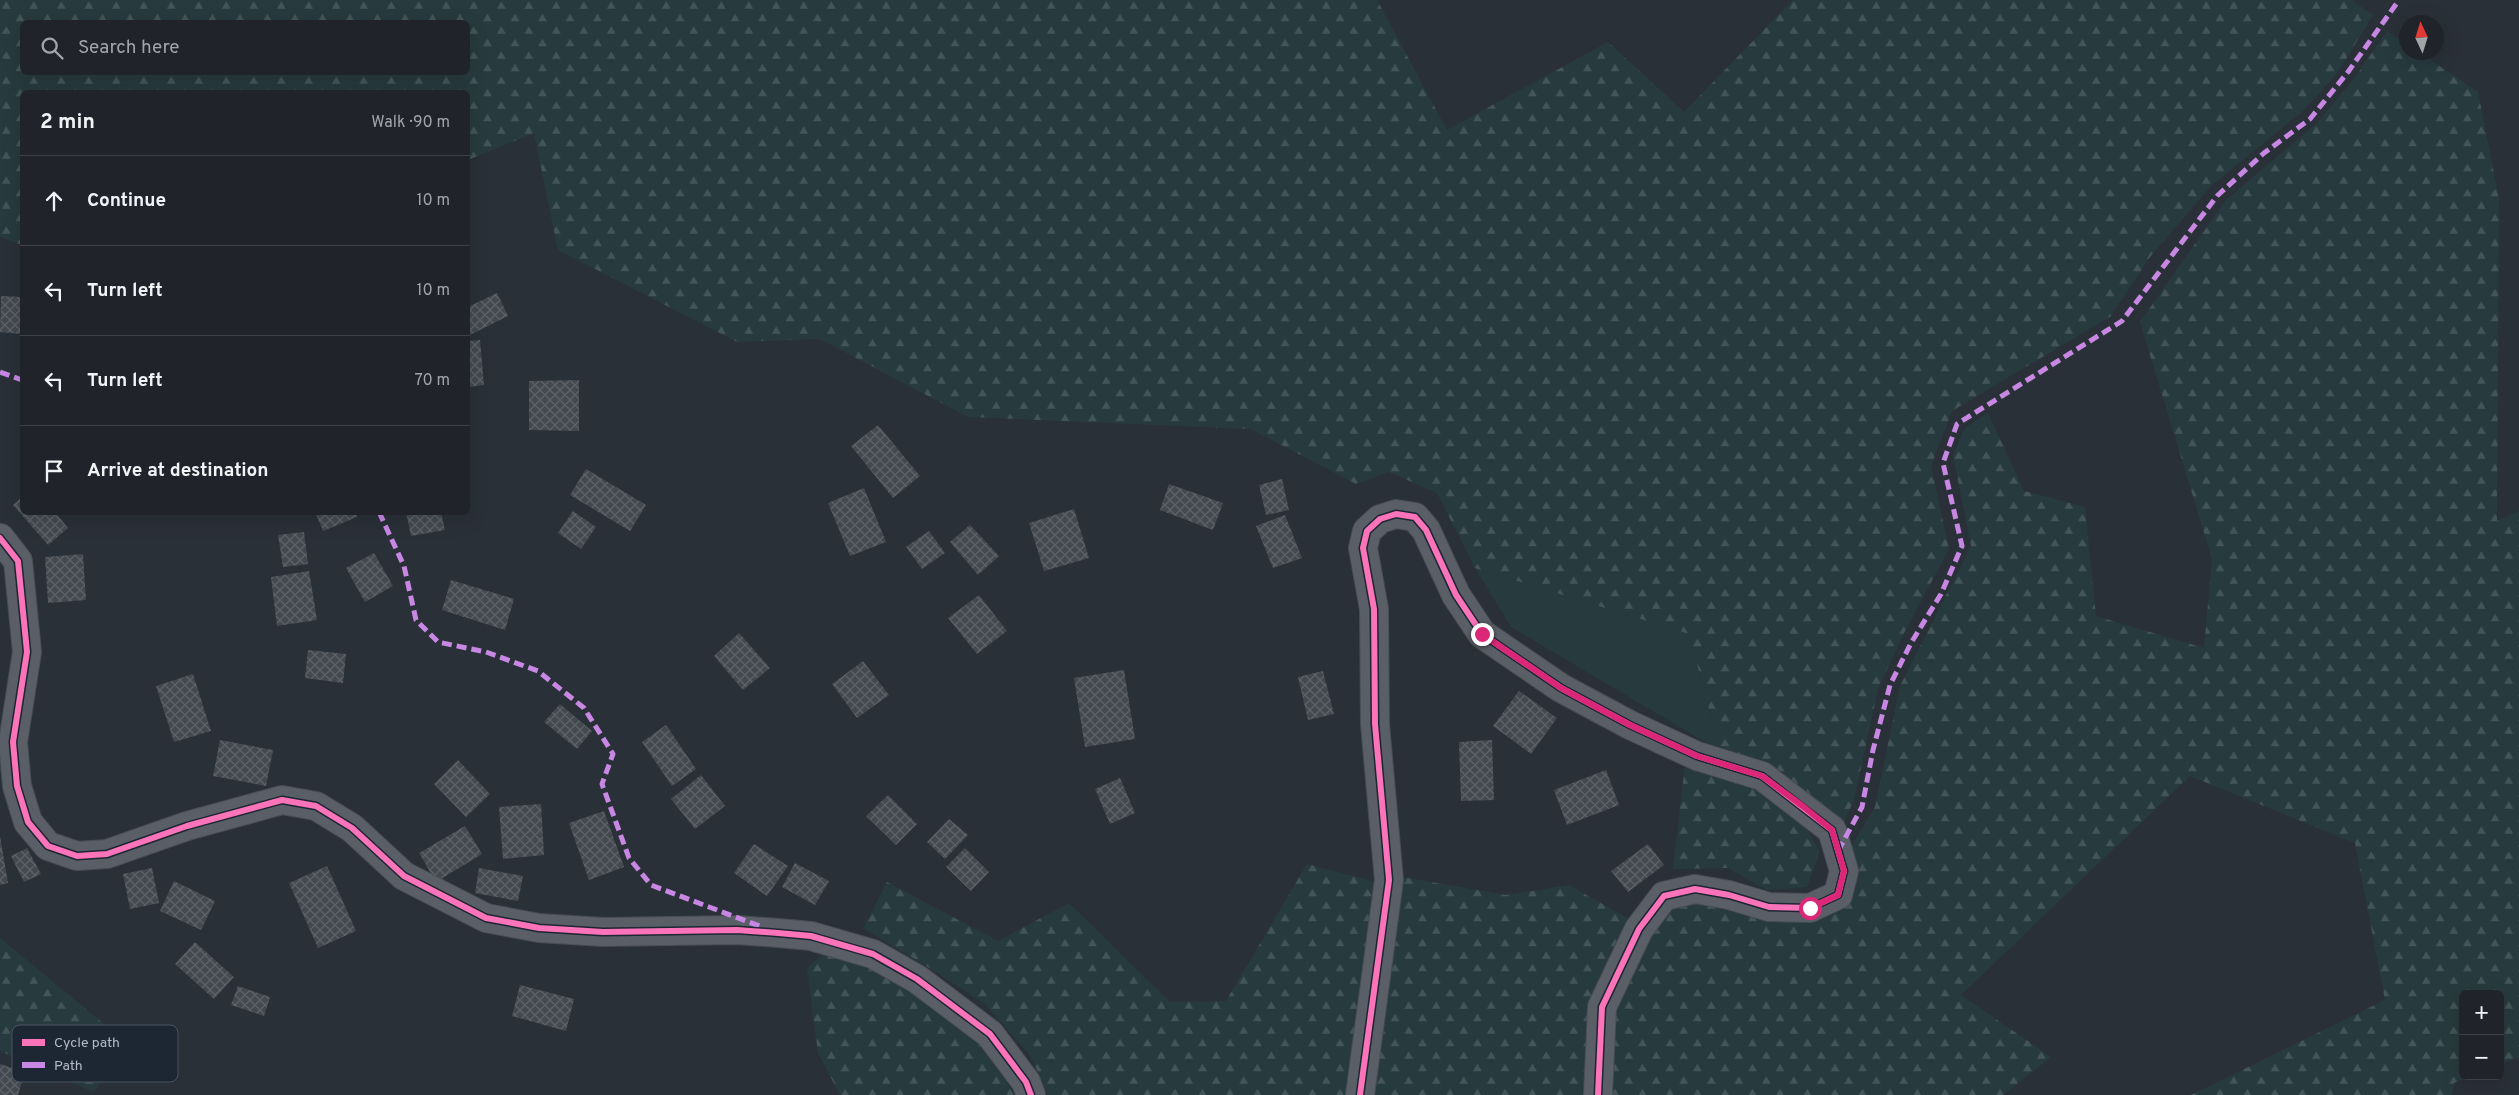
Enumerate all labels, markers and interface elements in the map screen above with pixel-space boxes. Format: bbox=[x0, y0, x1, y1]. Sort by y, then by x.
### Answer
north arrow bbox=[2399, 15, 2444, 60]
search box bbox=[20, 20, 470, 75]
icon: search bbox=[38, 34, 66, 62]
text: Search here bbox=[78, 36, 180, 60]
text: 2 min bbox=[40, 109, 95, 136]
text: Walk · 90 m bbox=[371, 113, 450, 133]
icon: ahead bbox=[40, 187, 68, 215]
text: Continue bbox=[87, 189, 166, 213]
text: 10 m bbox=[416, 191, 450, 211]
icon: left bbox=[40, 277, 68, 305]
text: Turn left bbox=[87, 279, 163, 303]
text: 10 m bbox=[416, 281, 450, 301]
icon: left bbox=[40, 367, 68, 395]
text: Turn left bbox=[87, 369, 163, 393]
text: 70 m bbox=[415, 371, 450, 391]
icon: arrive bbox=[40, 457, 68, 485]
text: Arrive at destination bbox=[87, 459, 268, 483]
route end bbox=[1471, 623, 1494, 646]
route start bbox=[1799, 897, 1822, 920]
map controls bbox=[2459, 990, 2504, 1080]
button: + bbox=[2459, 990, 2504, 1035]
legend bbox=[12, 1025, 178, 1082]
text: Cycle path bbox=[54, 1035, 120, 1052]
button: − bbox=[2459, 1035, 2504, 1080]
text: Path bbox=[54, 1058, 83, 1075]

